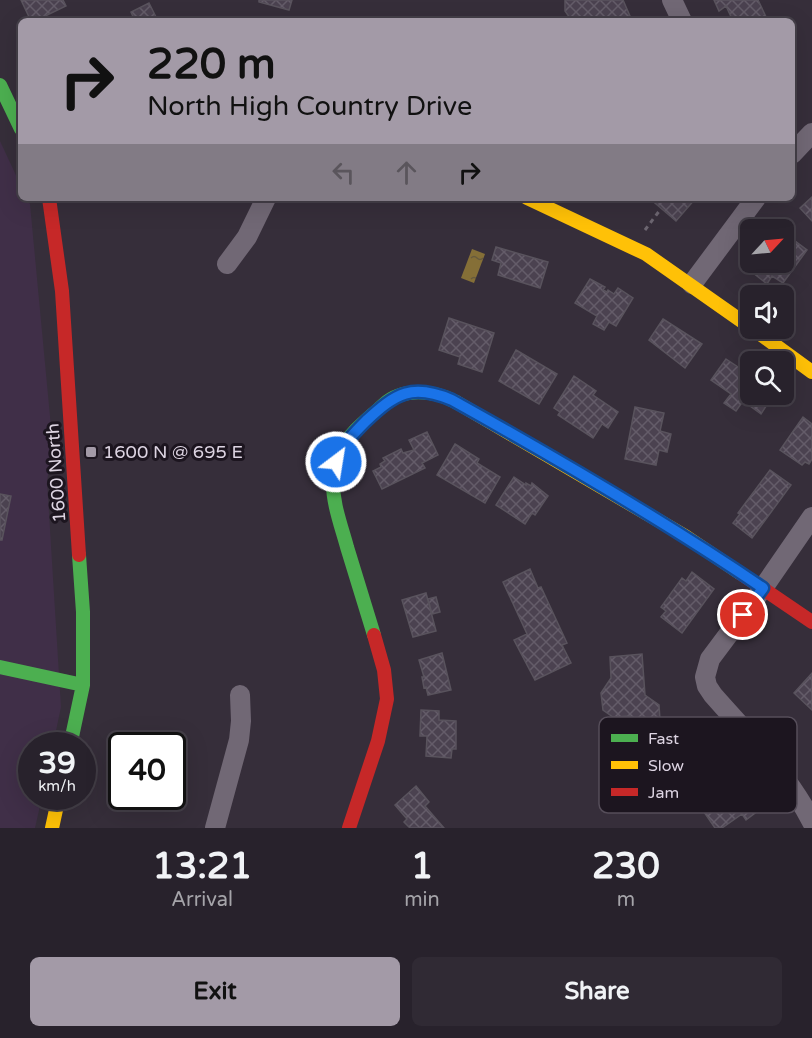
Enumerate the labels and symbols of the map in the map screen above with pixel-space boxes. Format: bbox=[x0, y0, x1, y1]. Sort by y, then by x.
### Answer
north arrow bbox=[740, 219, 794, 273]
street label: 1600 North bbox=[42, 422, 70, 524]
position arrow bbox=[304, 430, 368, 494]
place label: 1600 N @ 695 E bbox=[103, 441, 243, 463]
marker: 1600 N @ 695 E bbox=[84, 445, 98, 459]
pin bbox=[717, 589, 768, 640]
legend bbox=[599, 717, 797, 813]
text: Fast bbox=[648, 729, 679, 749]
speed limit sign: 40 bbox=[108, 732, 186, 810]
text: Slow bbox=[648, 756, 684, 776]
text: Jam bbox=[648, 783, 679, 803]

